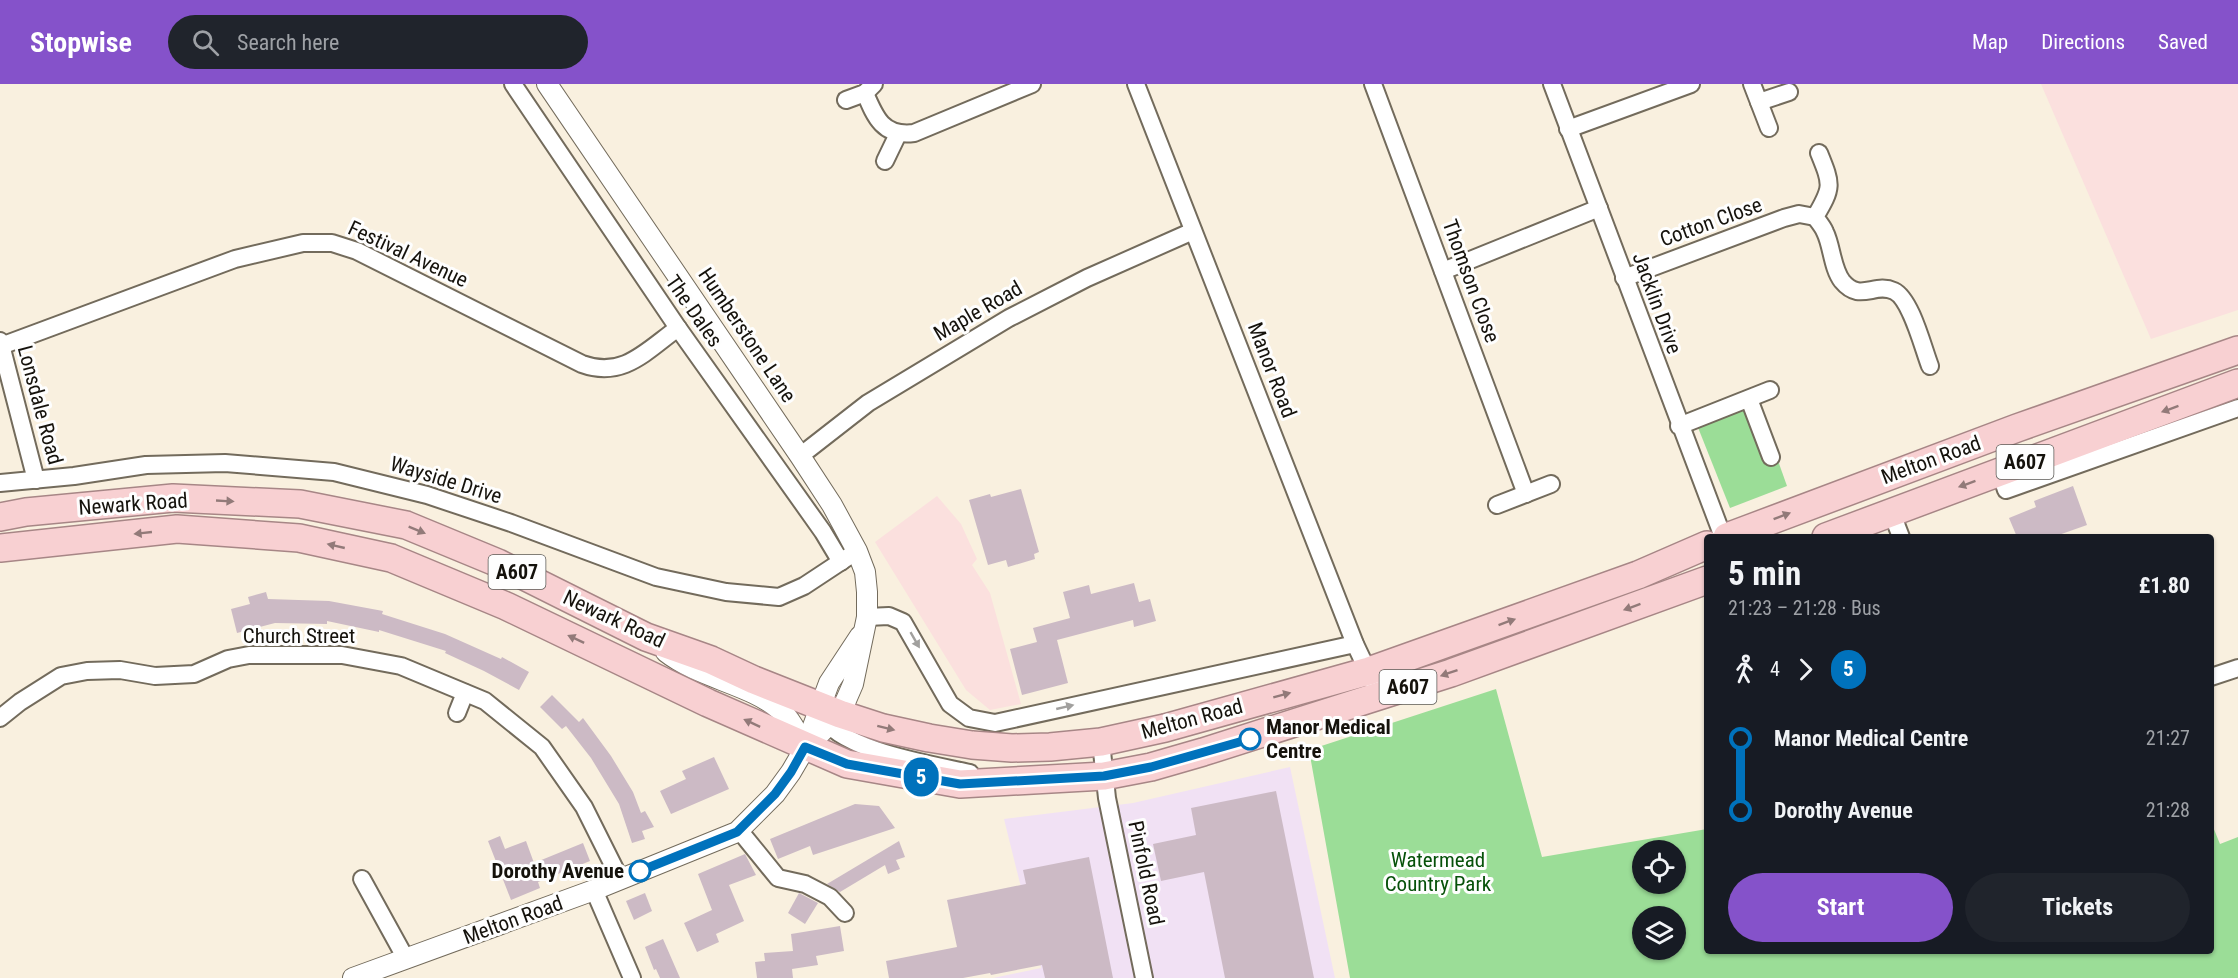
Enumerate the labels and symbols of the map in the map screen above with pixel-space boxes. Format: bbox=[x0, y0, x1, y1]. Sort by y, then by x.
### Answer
street label: Cotton Close bbox=[1657, 192, 1765, 252]
street label: Festival Avenue bbox=[344, 216, 472, 292]
street label: Thomson Close bbox=[1438, 216, 1504, 346]
street label: Jacklin Drive bbox=[1628, 249, 1686, 357]
street label: Humberstone Lane bbox=[693, 263, 801, 407]
street label: The Dales bbox=[661, 271, 727, 351]
street label: Maple Road bbox=[930, 276, 1026, 346]
street label: Manor Road bbox=[1243, 319, 1301, 421]
street label: Lonsdale Road bbox=[13, 343, 67, 467]
one-way arrow bbox=[2161, 405, 2179, 414]
street label: Melton Road bbox=[1878, 431, 1984, 489]
road number: A607 bbox=[1996, 445, 2054, 479]
street label: Wayside Drive bbox=[387, 452, 505, 508]
one-way arrow bbox=[1958, 479, 1976, 489]
street label: Newark Road bbox=[78, 488, 188, 520]
one-way arrow bbox=[216, 496, 235, 505]
one-way arrow bbox=[1773, 511, 1791, 521]
one-way arrow bbox=[409, 525, 427, 535]
one-way arrow bbox=[133, 528, 152, 538]
one-way arrow bbox=[327, 541, 346, 550]
road number: A607 bbox=[488, 555, 546, 589]
street label: Newark Road bbox=[559, 585, 669, 653]
one-way arrow bbox=[1623, 602, 1641, 612]
one-way arrow bbox=[1498, 617, 1516, 626]
street label: Church Street bbox=[243, 624, 355, 648]
one-way arrow bbox=[910, 632, 920, 649]
one-way arrow bbox=[567, 635, 584, 644]
one-way arrow bbox=[1440, 669, 1458, 679]
road number: A607 bbox=[1380, 670, 1436, 704]
one-way arrow bbox=[1273, 690, 1291, 699]
street label: Melton Road bbox=[1139, 694, 1245, 744]
one-way arrow bbox=[1055, 702, 1074, 711]
place label: Manor Medical Centre bbox=[1266, 715, 1391, 763]
one-way arrow bbox=[743, 719, 760, 728]
one-way arrow bbox=[877, 724, 895, 734]
marker: Manor Medical Centre bbox=[1239, 728, 1261, 750]
line badge: 5 bbox=[902, 758, 940, 796]
street label: Pinfold Road bbox=[1123, 819, 1169, 927]
park label: Watermead Country Park bbox=[1385, 848, 1492, 896]
place label: Dorothy Avenue bbox=[492, 859, 624, 883]
marker: Dorothy Avenue bbox=[629, 860, 651, 882]
street label: Melton Road bbox=[460, 891, 566, 949]

